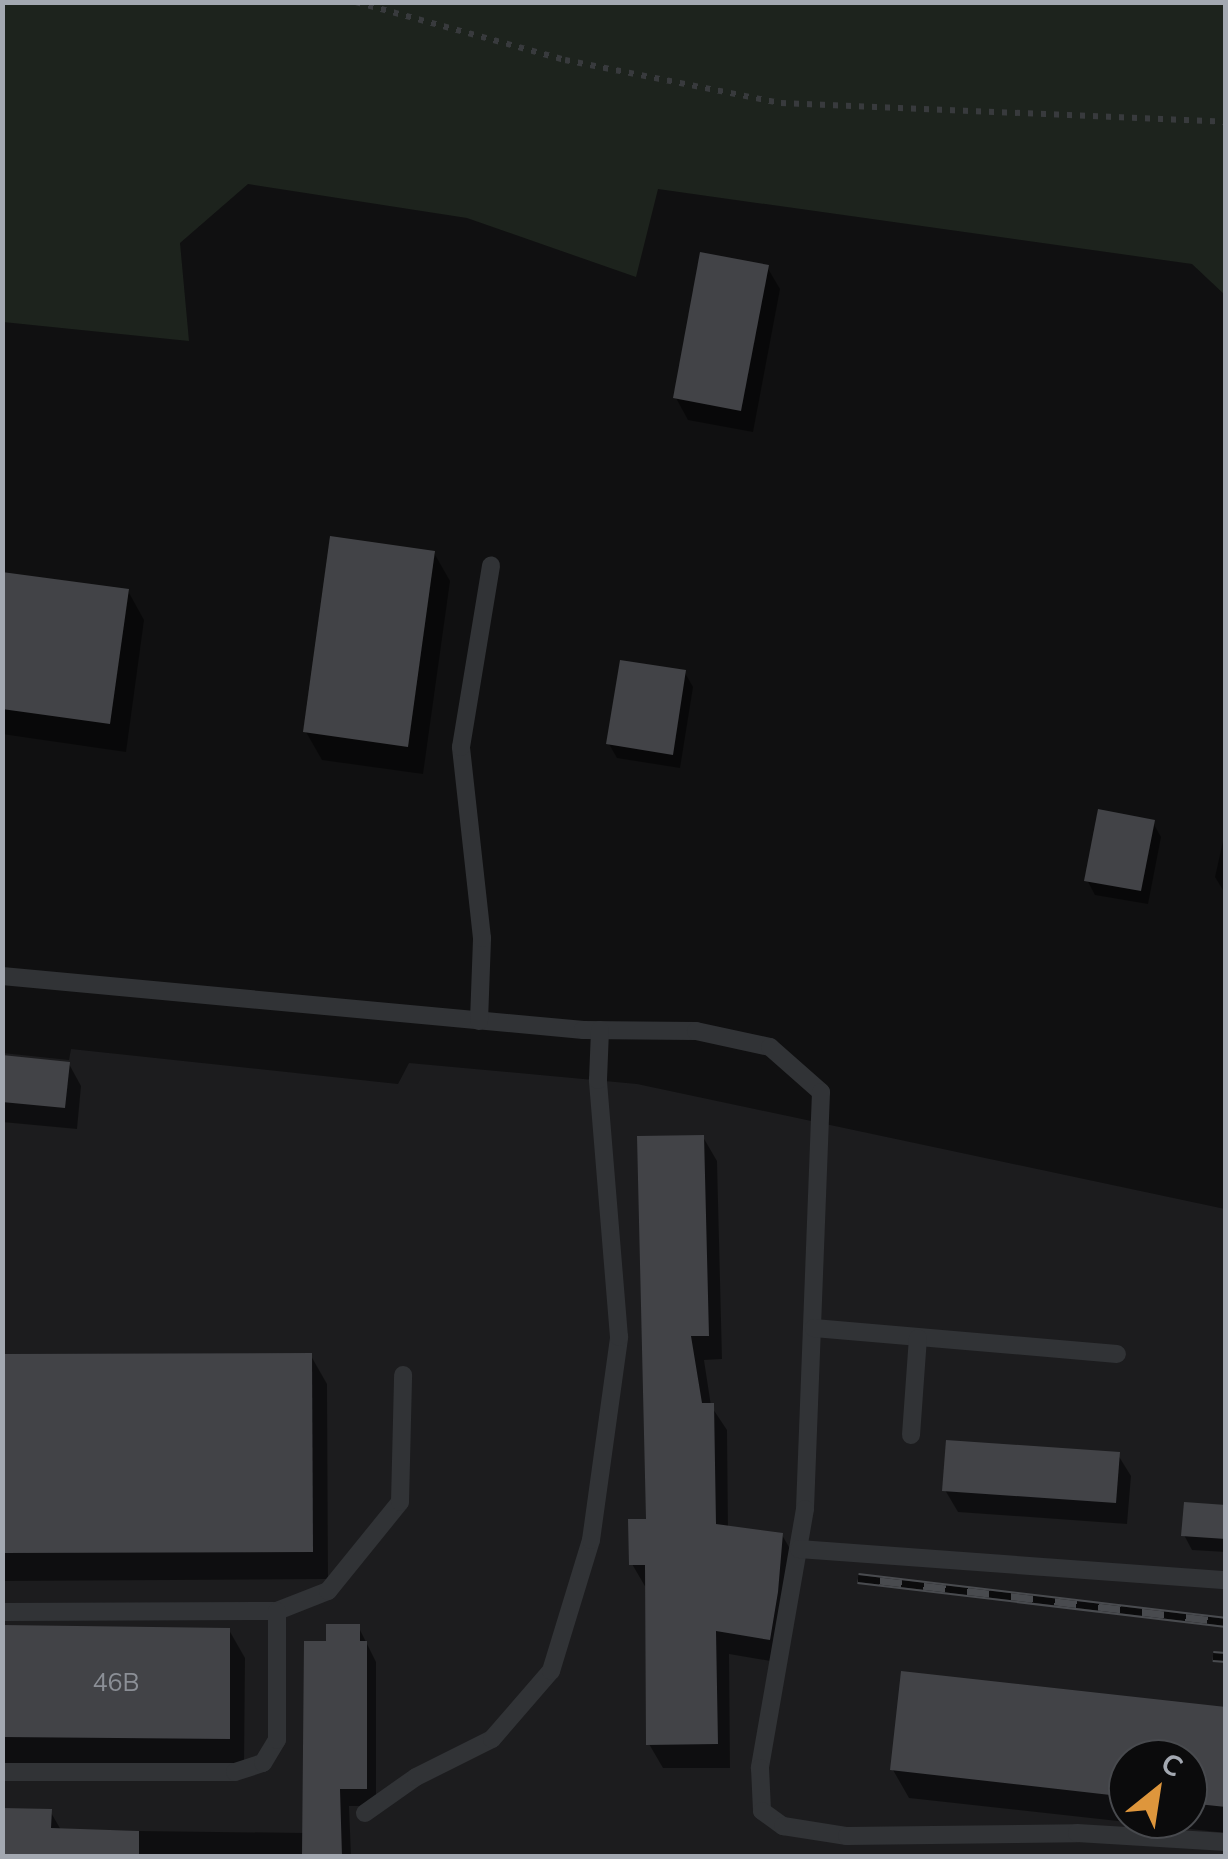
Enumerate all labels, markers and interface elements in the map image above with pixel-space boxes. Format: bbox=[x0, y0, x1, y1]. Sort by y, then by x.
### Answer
house number: 46В bbox=[93, 1667, 139, 1697]
north arrow bbox=[1108, 1739, 1208, 1839]
text: С bbox=[1155, 1744, 1189, 1784]

